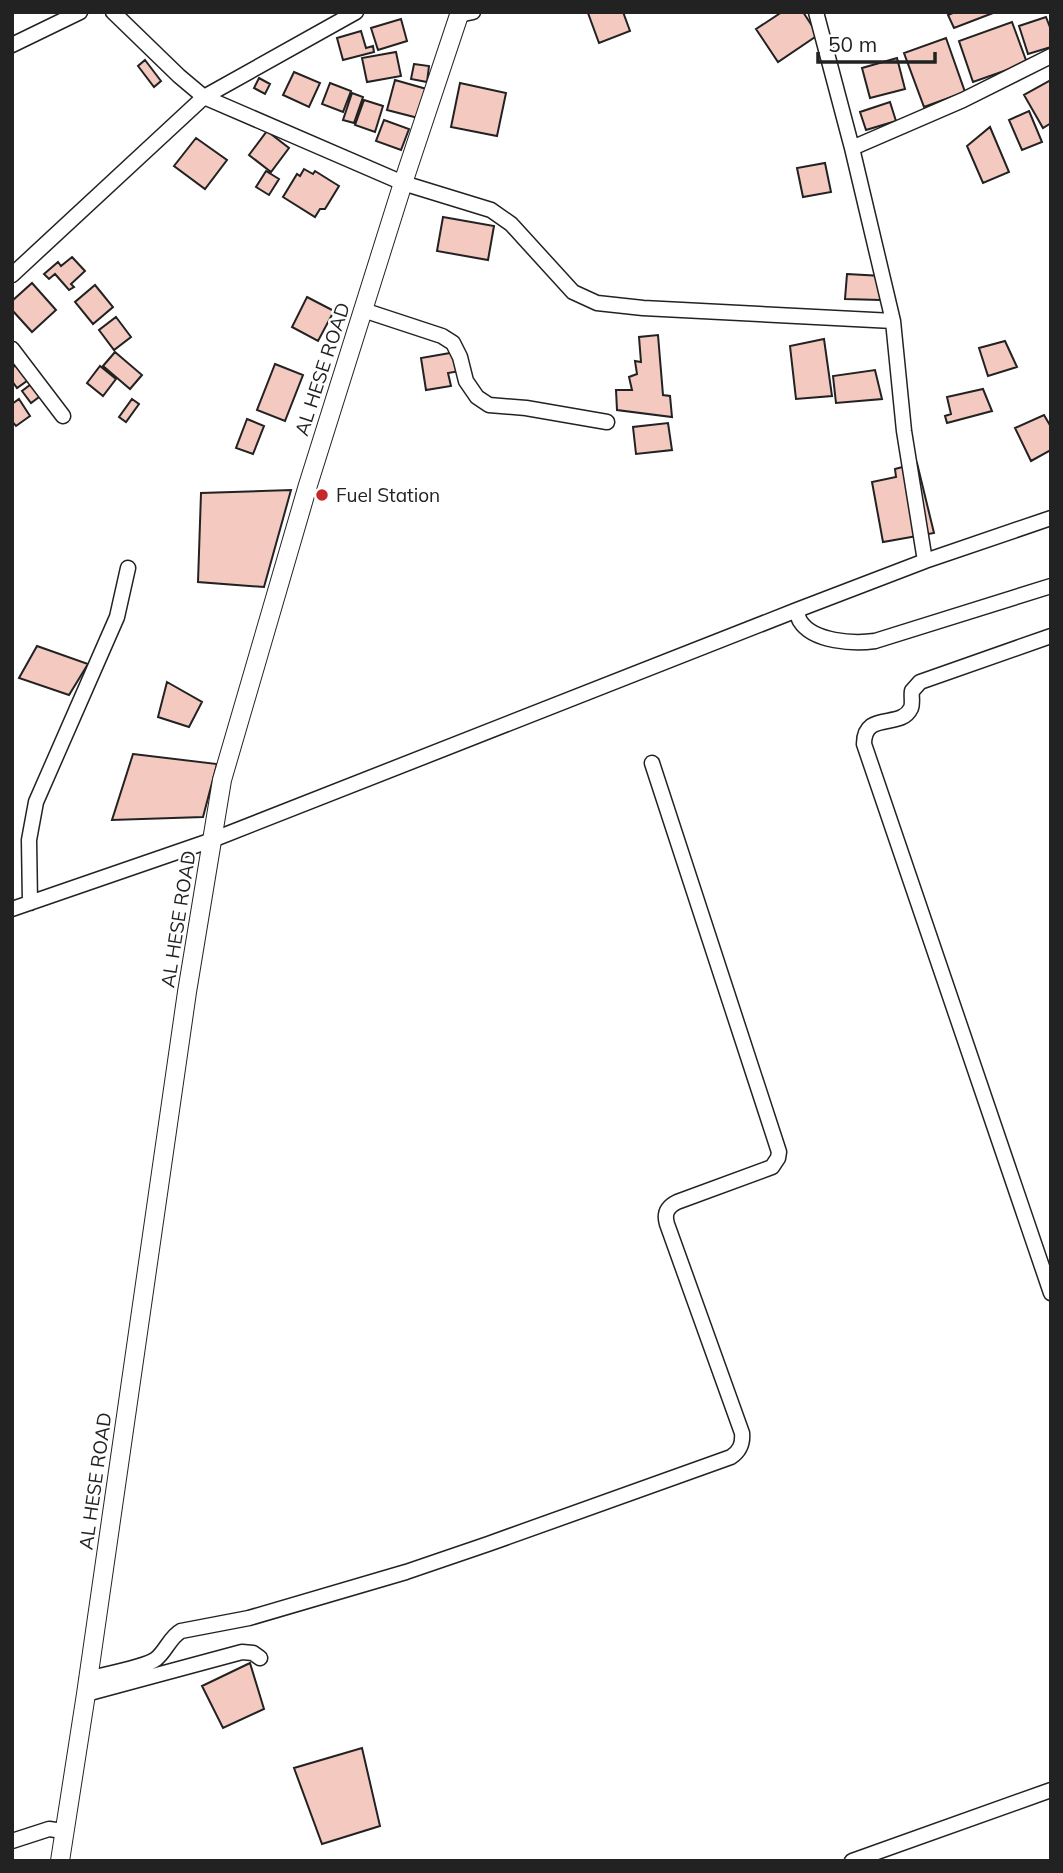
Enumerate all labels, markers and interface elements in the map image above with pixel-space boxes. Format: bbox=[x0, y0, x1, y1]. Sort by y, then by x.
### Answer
scale bar bbox=[818, 21, 935, 65]
text: 50 m bbox=[828, 31, 877, 57]
street label: AL HESE ROAD bbox=[289, 299, 355, 439]
place label: Fuel Station bbox=[336, 483, 440, 507]
marker: Fuel Station bbox=[314, 487, 330, 503]
street label: AL HESE ROAD bbox=[155, 849, 201, 989]
street label: AL HESE ROAD bbox=[73, 1411, 117, 1551]

